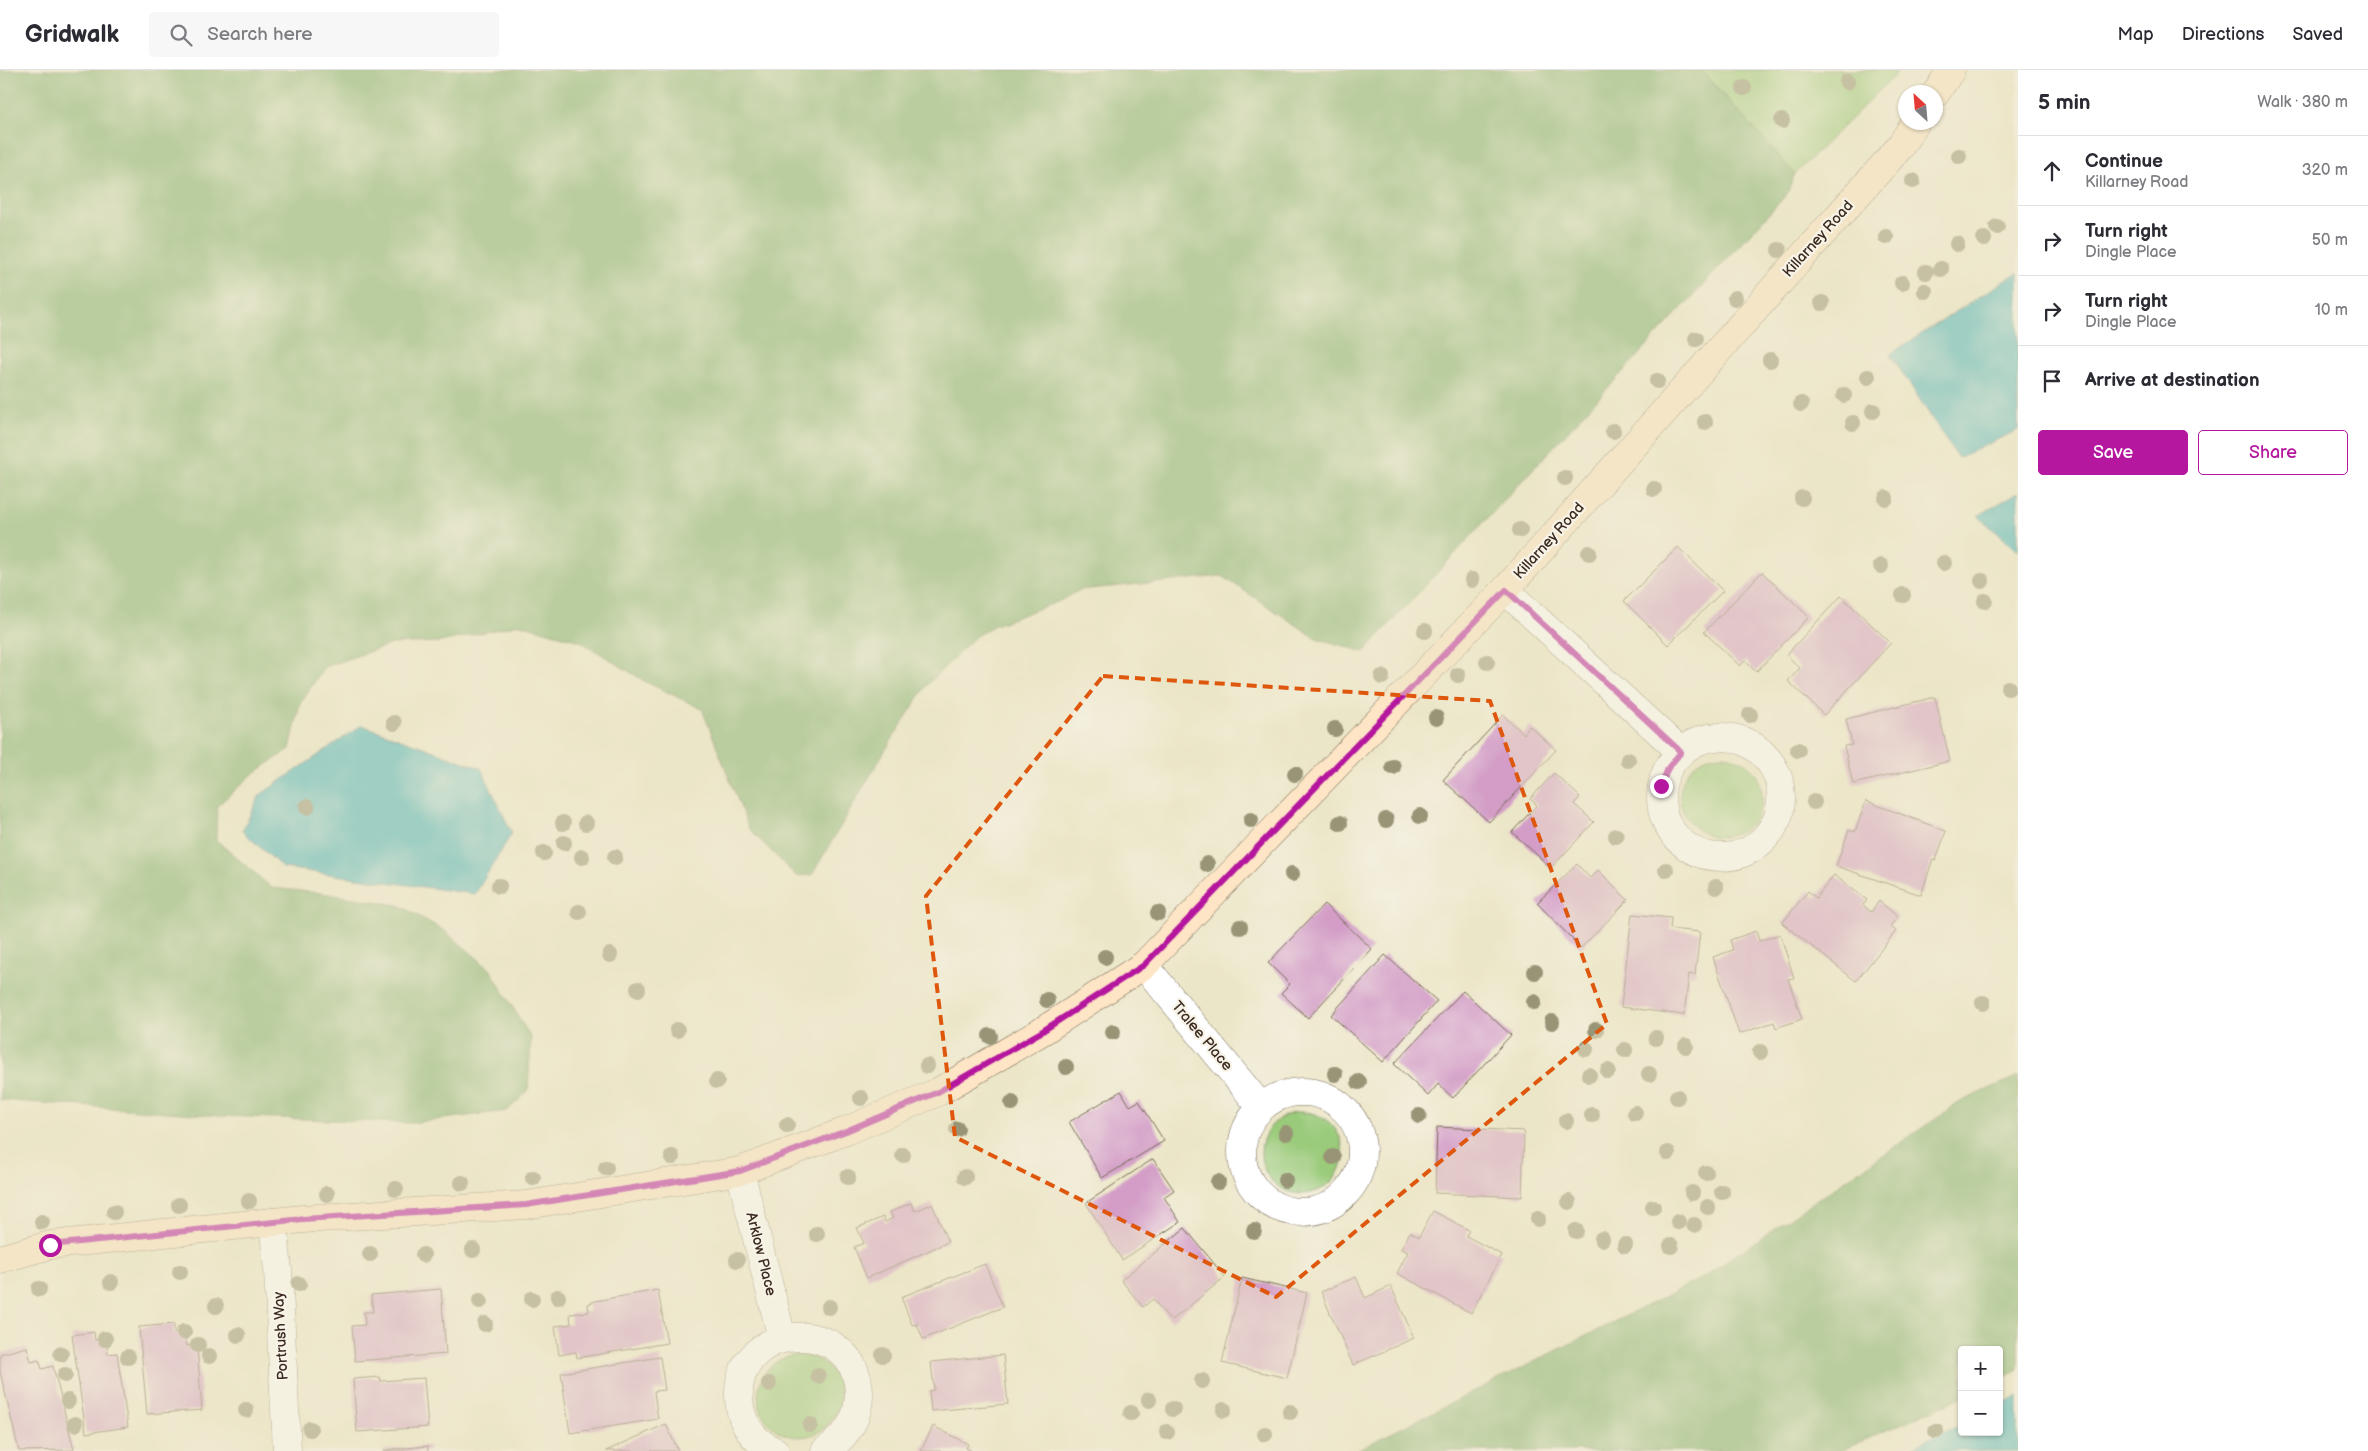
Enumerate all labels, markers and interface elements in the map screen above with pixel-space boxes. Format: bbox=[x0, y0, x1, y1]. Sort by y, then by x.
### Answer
search box bbox=[149, 12, 499, 57]
text: Gridwalk bbox=[25, 20, 119, 49]
icon: search bbox=[167, 21, 195, 49]
text: Search here bbox=[207, 23, 312, 46]
text: Map bbox=[2118, 24, 2154, 45]
text: Directions bbox=[2182, 24, 2264, 45]
text: Saved bbox=[2292, 24, 2343, 45]
north arrow bbox=[1898, 85, 1943, 130]
text: 5 min bbox=[2038, 90, 2091, 115]
text: Walk · 380 m bbox=[2257, 93, 2348, 112]
text: Continue bbox=[2085, 150, 2163, 173]
icon: ahead bbox=[2038, 157, 2066, 185]
text: 320 m bbox=[2302, 161, 2348, 180]
text: Killarney Road bbox=[2085, 173, 2188, 192]
street label: Killarney Road bbox=[1778, 197, 1858, 281]
text: Turn right bbox=[2085, 220, 2168, 243]
icon: right bbox=[2038, 227, 2066, 255]
text: 50 m bbox=[2312, 231, 2348, 250]
text: Dingle Place bbox=[2085, 243, 2177, 262]
text: Turn right bbox=[2085, 290, 2168, 313]
icon: right bbox=[2038, 297, 2066, 325]
text: 10 m bbox=[2315, 301, 2348, 320]
text: Dingle Place bbox=[2085, 313, 2177, 332]
icon: arrive bbox=[2038, 367, 2066, 395]
text: Arrive at destination bbox=[2085, 369, 2260, 392]
button: Save bbox=[2038, 430, 2188, 475]
button: Share bbox=[2198, 430, 2348, 475]
street label: Killarney Road bbox=[1509, 499, 1589, 583]
route end bbox=[1650, 775, 1673, 798]
street label: Tralee Place bbox=[1167, 997, 1237, 1075]
street label: Arklow Place bbox=[741, 1210, 781, 1298]
route start bbox=[39, 1234, 62, 1257]
street label: Portrush Way bbox=[269, 1291, 293, 1381]
map controls bbox=[1958, 1346, 2003, 1436]
button: + bbox=[1958, 1346, 2003, 1391]
button: − bbox=[1958, 1391, 2003, 1436]

